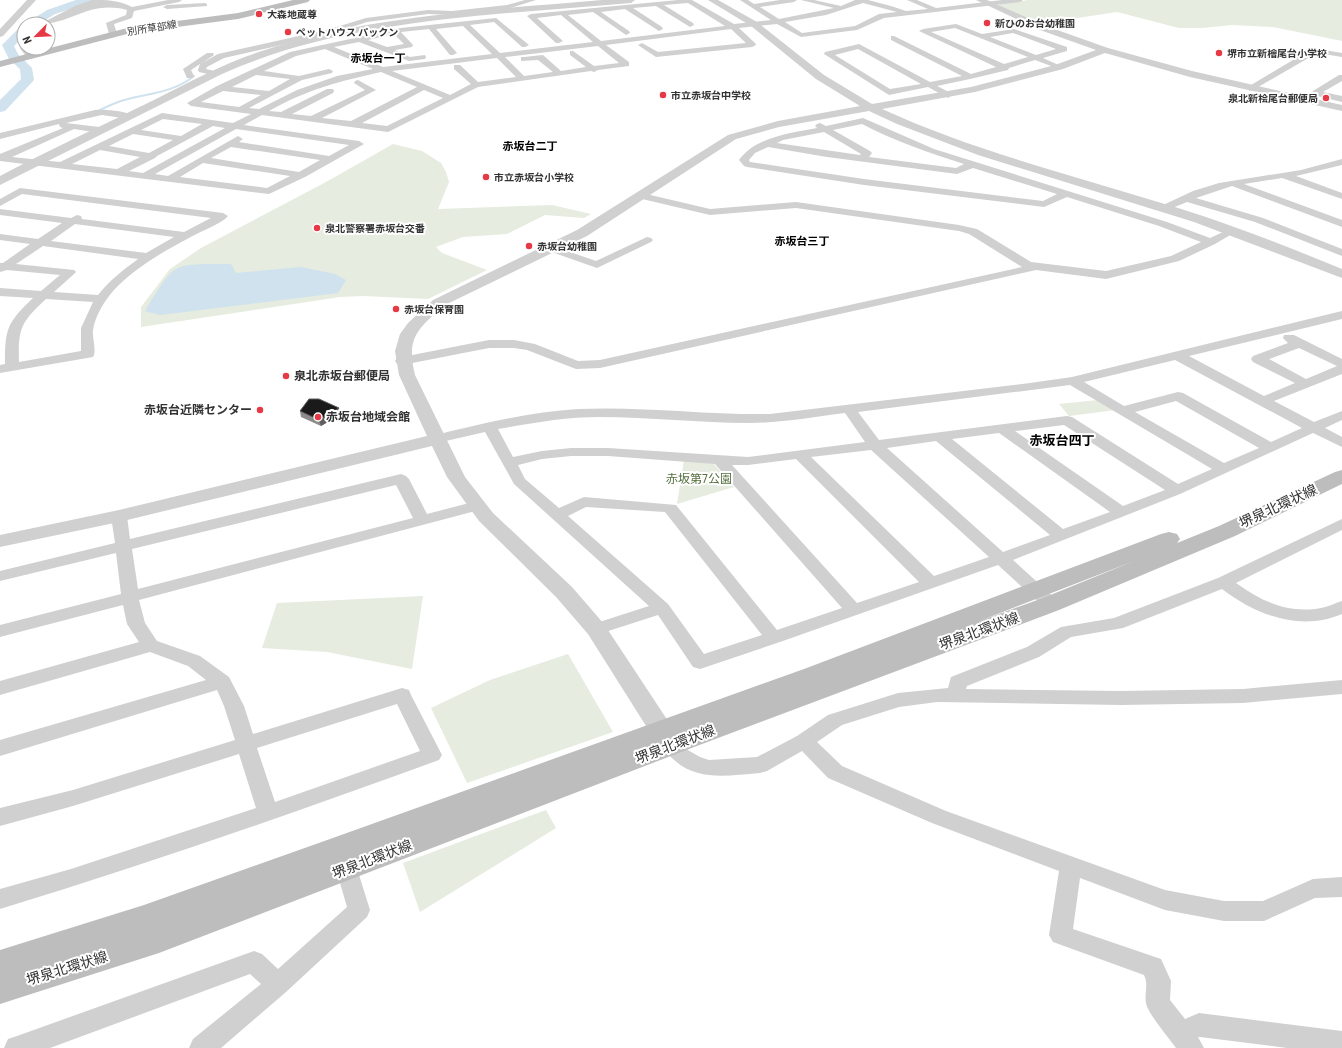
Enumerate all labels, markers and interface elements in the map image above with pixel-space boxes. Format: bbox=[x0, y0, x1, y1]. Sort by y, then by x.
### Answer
marker: 大森地蔵尊 bbox=[254, 9, 264, 19]
place label: 大森地蔵尊 bbox=[267, 9, 317, 20]
north arrow bbox=[16, 16, 56, 56]
marker: 新ひのお台幼稚園 bbox=[982, 18, 992, 28]
place label: 新ひのお台幼稚園 bbox=[995, 18, 1075, 29]
street label: 別所草部線 bbox=[126, 19, 178, 37]
marker: ペットハウス パックン bbox=[283, 27, 293, 37]
place label: ペットハウス パックン bbox=[296, 27, 398, 38]
text: N bbox=[20, 34, 35, 46]
marker: 堺市立新檜尾台小学校 bbox=[1214, 48, 1224, 58]
place label: 堺市立新檜尾台小学校 bbox=[1227, 48, 1327, 59]
district label: 赤坂台一丁 bbox=[351, 52, 406, 65]
marker: 市立赤坂台中学校 bbox=[658, 90, 668, 100]
place label: 市立赤坂台中学校 bbox=[671, 90, 751, 101]
place label: 泉北新桧尾台郵便局 bbox=[1228, 93, 1318, 104]
marker: 泉北新桧尾台郵便局 bbox=[1321, 93, 1331, 103]
district label: 赤坂台二丁 bbox=[503, 140, 558, 153]
marker: 市立赤坂台小学校 bbox=[481, 172, 491, 182]
place label: 市立赤坂台小学校 bbox=[494, 172, 574, 183]
marker: 泉北警察署赤坂台交番 bbox=[312, 223, 322, 233]
place label: 泉北警察署赤坂台交番 bbox=[325, 223, 425, 234]
district label: 赤坂台三丁 bbox=[775, 235, 830, 248]
marker: 赤坂台幼稚園 bbox=[524, 241, 534, 251]
place label: 赤坂台幼稚園 bbox=[537, 241, 597, 252]
marker: 赤坂台保育園 bbox=[391, 304, 401, 314]
place label: 赤坂台保育園 bbox=[404, 304, 464, 315]
place label: 泉北赤坂台郵便局 bbox=[294, 369, 390, 383]
marker: 泉北赤坂台郵便局 bbox=[281, 371, 291, 381]
place label: 赤坂台近隣センター bbox=[144, 403, 252, 417]
marker: 赤坂台近隣センター bbox=[255, 405, 265, 415]
place label: 赤坂台地域会館 bbox=[326, 410, 410, 424]
marker: 赤坂台地域会館 bbox=[313, 412, 323, 422]
district label: 赤坂台四丁 bbox=[1029, 433, 1095, 448]
park label: 赤坂第7公園 bbox=[666, 472, 732, 486]
street label: 堺泉北環状線 bbox=[1237, 481, 1319, 531]
street label: 堺泉北環状線 bbox=[937, 609, 1021, 653]
street label: 堺泉北環状線 bbox=[633, 721, 717, 767]
street label: 堺泉北環状線 bbox=[330, 836, 414, 882]
street label: 堺泉北環状線 bbox=[24, 948, 110, 988]

